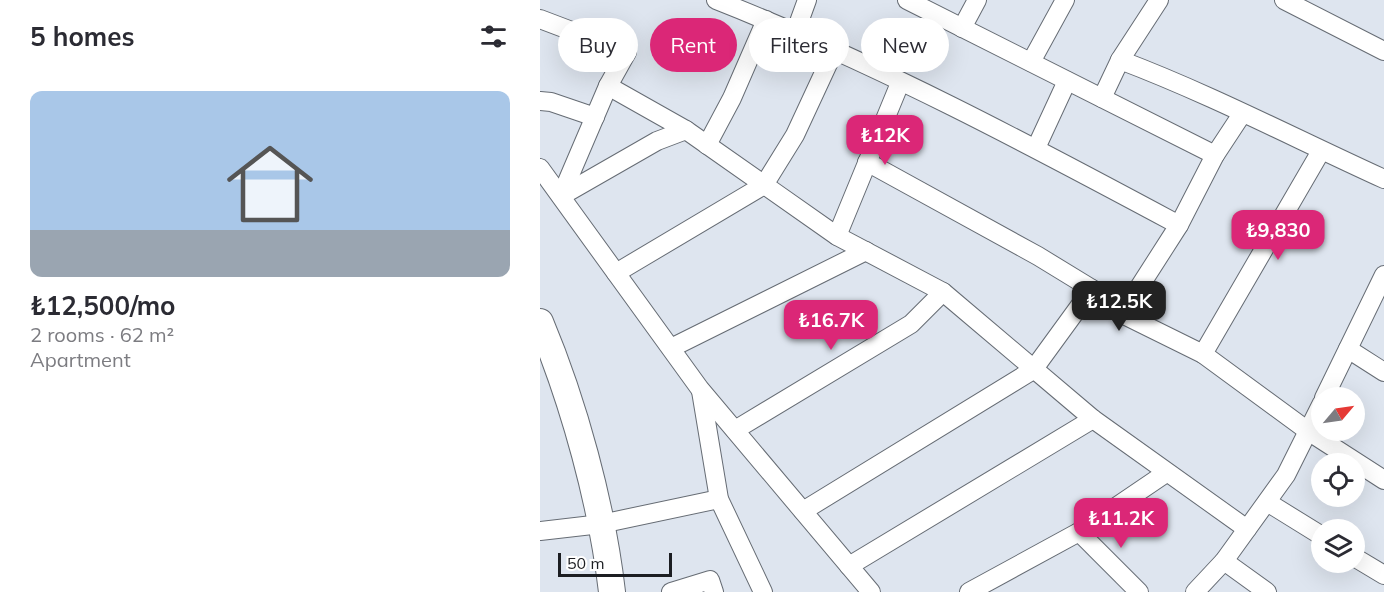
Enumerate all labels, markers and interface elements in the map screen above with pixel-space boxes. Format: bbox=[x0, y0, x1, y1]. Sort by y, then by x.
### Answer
chip: Buy bbox=[558, 18, 638, 72]
chip: Rent bbox=[650, 18, 737, 72]
chip: Filters bbox=[749, 18, 849, 72]
chip: New bbox=[861, 18, 949, 72]
text: 5 homes bbox=[30, 20, 134, 53]
icon: filters bbox=[477, 20, 510, 53]
pin: ₺12K bbox=[849, 115, 921, 166]
text: ₺12K bbox=[860, 122, 910, 147]
icon: home bbox=[216, 130, 324, 238]
pin: ₺9,830 bbox=[1229, 210, 1327, 261]
text: ₺9,830 bbox=[1246, 217, 1310, 242]
pin: ₺12.5K bbox=[1070, 281, 1168, 332]
text: ₺12.5K bbox=[1086, 288, 1152, 313]
text: ₺12,500/mo bbox=[30, 289, 175, 322]
pin: ₺16.7K bbox=[782, 300, 880, 351]
text: ₺16.7K bbox=[798, 307, 864, 332]
text: 2 rooms · 62 m² bbox=[30, 322, 174, 347]
text: Apartment bbox=[30, 347, 131, 372]
north arrow bbox=[1311, 387, 1365, 441]
map controls bbox=[1311, 387, 1365, 573]
button: locate bbox=[1311, 453, 1365, 507]
pin: ₺11.2K bbox=[1072, 498, 1170, 549]
text: ₺11.2K bbox=[1088, 505, 1154, 530]
button: layers bbox=[1311, 519, 1365, 573]
scale bar bbox=[558, 550, 672, 578]
text: 50 m bbox=[567, 553, 604, 573]

